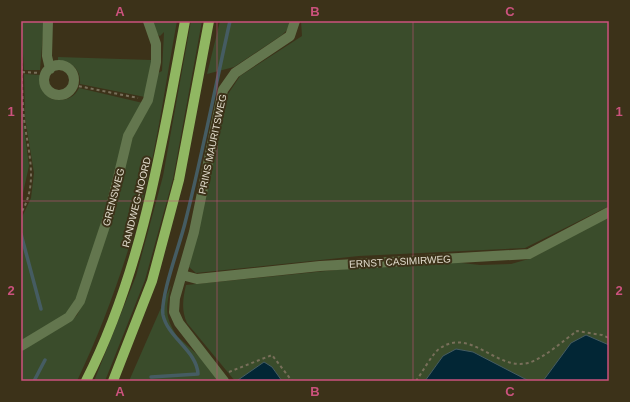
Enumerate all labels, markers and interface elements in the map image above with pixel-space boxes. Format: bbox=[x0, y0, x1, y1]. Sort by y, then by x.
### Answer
text: A bbox=[115, 4, 125, 19]
text: B bbox=[310, 4, 320, 19]
text: C bbox=[505, 4, 515, 19]
street label: PRINS MAURITSWEG bbox=[196, 93, 229, 195]
text: 1 bbox=[7, 104, 15, 119]
text: 1 bbox=[615, 104, 623, 119]
street label: RANDWEG-NOORD bbox=[120, 156, 153, 248]
street label: GRENSWEG bbox=[100, 167, 127, 227]
street label: ERNST CASIMIRWEG bbox=[349, 253, 451, 270]
text: 2 bbox=[7, 283, 15, 298]
text: 2 bbox=[615, 283, 623, 298]
text: A bbox=[115, 384, 125, 399]
text: B bbox=[310, 384, 320, 399]
text: C bbox=[505, 384, 515, 399]

